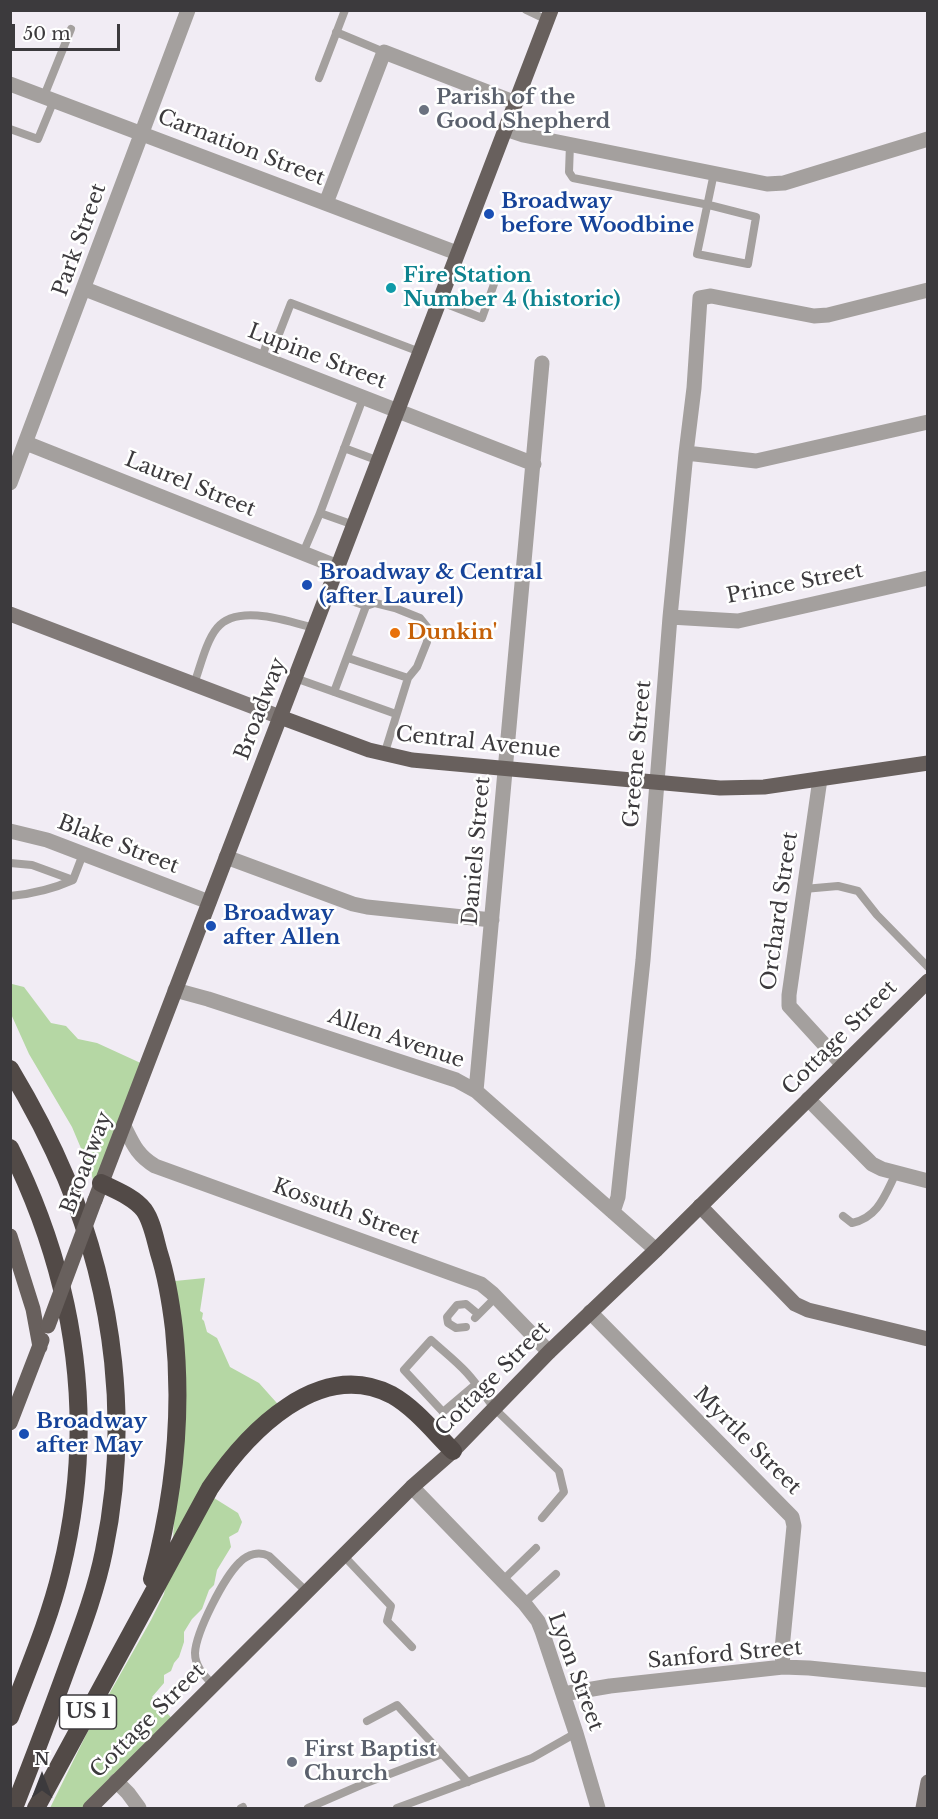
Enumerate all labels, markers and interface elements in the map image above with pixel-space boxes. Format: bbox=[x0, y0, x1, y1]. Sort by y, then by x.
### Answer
scale bar bbox=[15, 12, 123, 50]
text: 50 m bbox=[23, 23, 71, 45]
place label: Parish of the Good Shepherd bbox=[436, 85, 610, 135]
marker: Parish of the Good Shepherd bbox=[417, 103, 431, 117]
street label: Carnation Street bbox=[154, 105, 328, 191]
street label: Park Street bbox=[48, 180, 112, 300]
place label: Broadway before Woodbine bbox=[501, 189, 694, 239]
marker: Broadway before Woodbine bbox=[482, 207, 496, 221]
place label: Fire Station Number 4 (historic) bbox=[403, 263, 620, 313]
marker: Fire Station Number 4 (historic) bbox=[384, 281, 398, 295]
street label: Lupine Street bbox=[244, 319, 390, 395]
street label: Laurel Street bbox=[121, 447, 259, 523]
street label: Prince Street bbox=[725, 558, 865, 610]
place label: Broadway & Central (after Laurel) bbox=[319, 560, 543, 610]
marker: Broadway & Central (after Laurel) bbox=[300, 578, 314, 592]
place label: Dunkin' bbox=[407, 620, 497, 646]
marker: Dunkin' bbox=[388, 626, 402, 640]
street label: Broadway bbox=[230, 654, 292, 764]
street label: Greene Street bbox=[619, 679, 657, 829]
street label: Central Avenue bbox=[394, 722, 562, 764]
street label: Daniels Street bbox=[458, 776, 496, 926]
street label: Blake Street bbox=[54, 810, 182, 880]
street label: Orchard Street bbox=[756, 830, 804, 992]
place label: Broadway after Allen bbox=[223, 901, 340, 951]
marker: Broadway after Allen bbox=[204, 919, 218, 933]
street label: Cottage Street bbox=[777, 975, 903, 1101]
street label: Allen Avenue bbox=[325, 1004, 467, 1074]
street label: Broadway bbox=[56, 1108, 118, 1218]
street label: Kossuth Street bbox=[269, 1174, 423, 1250]
street label: Cottage Street bbox=[430, 1316, 556, 1442]
street label: Myrtle Street bbox=[688, 1382, 806, 1500]
place label: Broadway after May bbox=[36, 1409, 147, 1459]
marker: Broadway after May bbox=[17, 1427, 31, 1441]
street label: Lyon Street bbox=[542, 1609, 608, 1735]
street label: Sanford Street bbox=[647, 1636, 803, 1674]
street label: Cottage Street bbox=[85, 1658, 211, 1784]
road number: US 1 bbox=[60, 1695, 116, 1729]
place label: First Baptist Church bbox=[304, 1737, 437, 1787]
north arrow bbox=[12, 1747, 72, 1807]
text: N bbox=[34, 1749, 50, 1769]
marker: First Baptist Church bbox=[285, 1755, 299, 1769]

